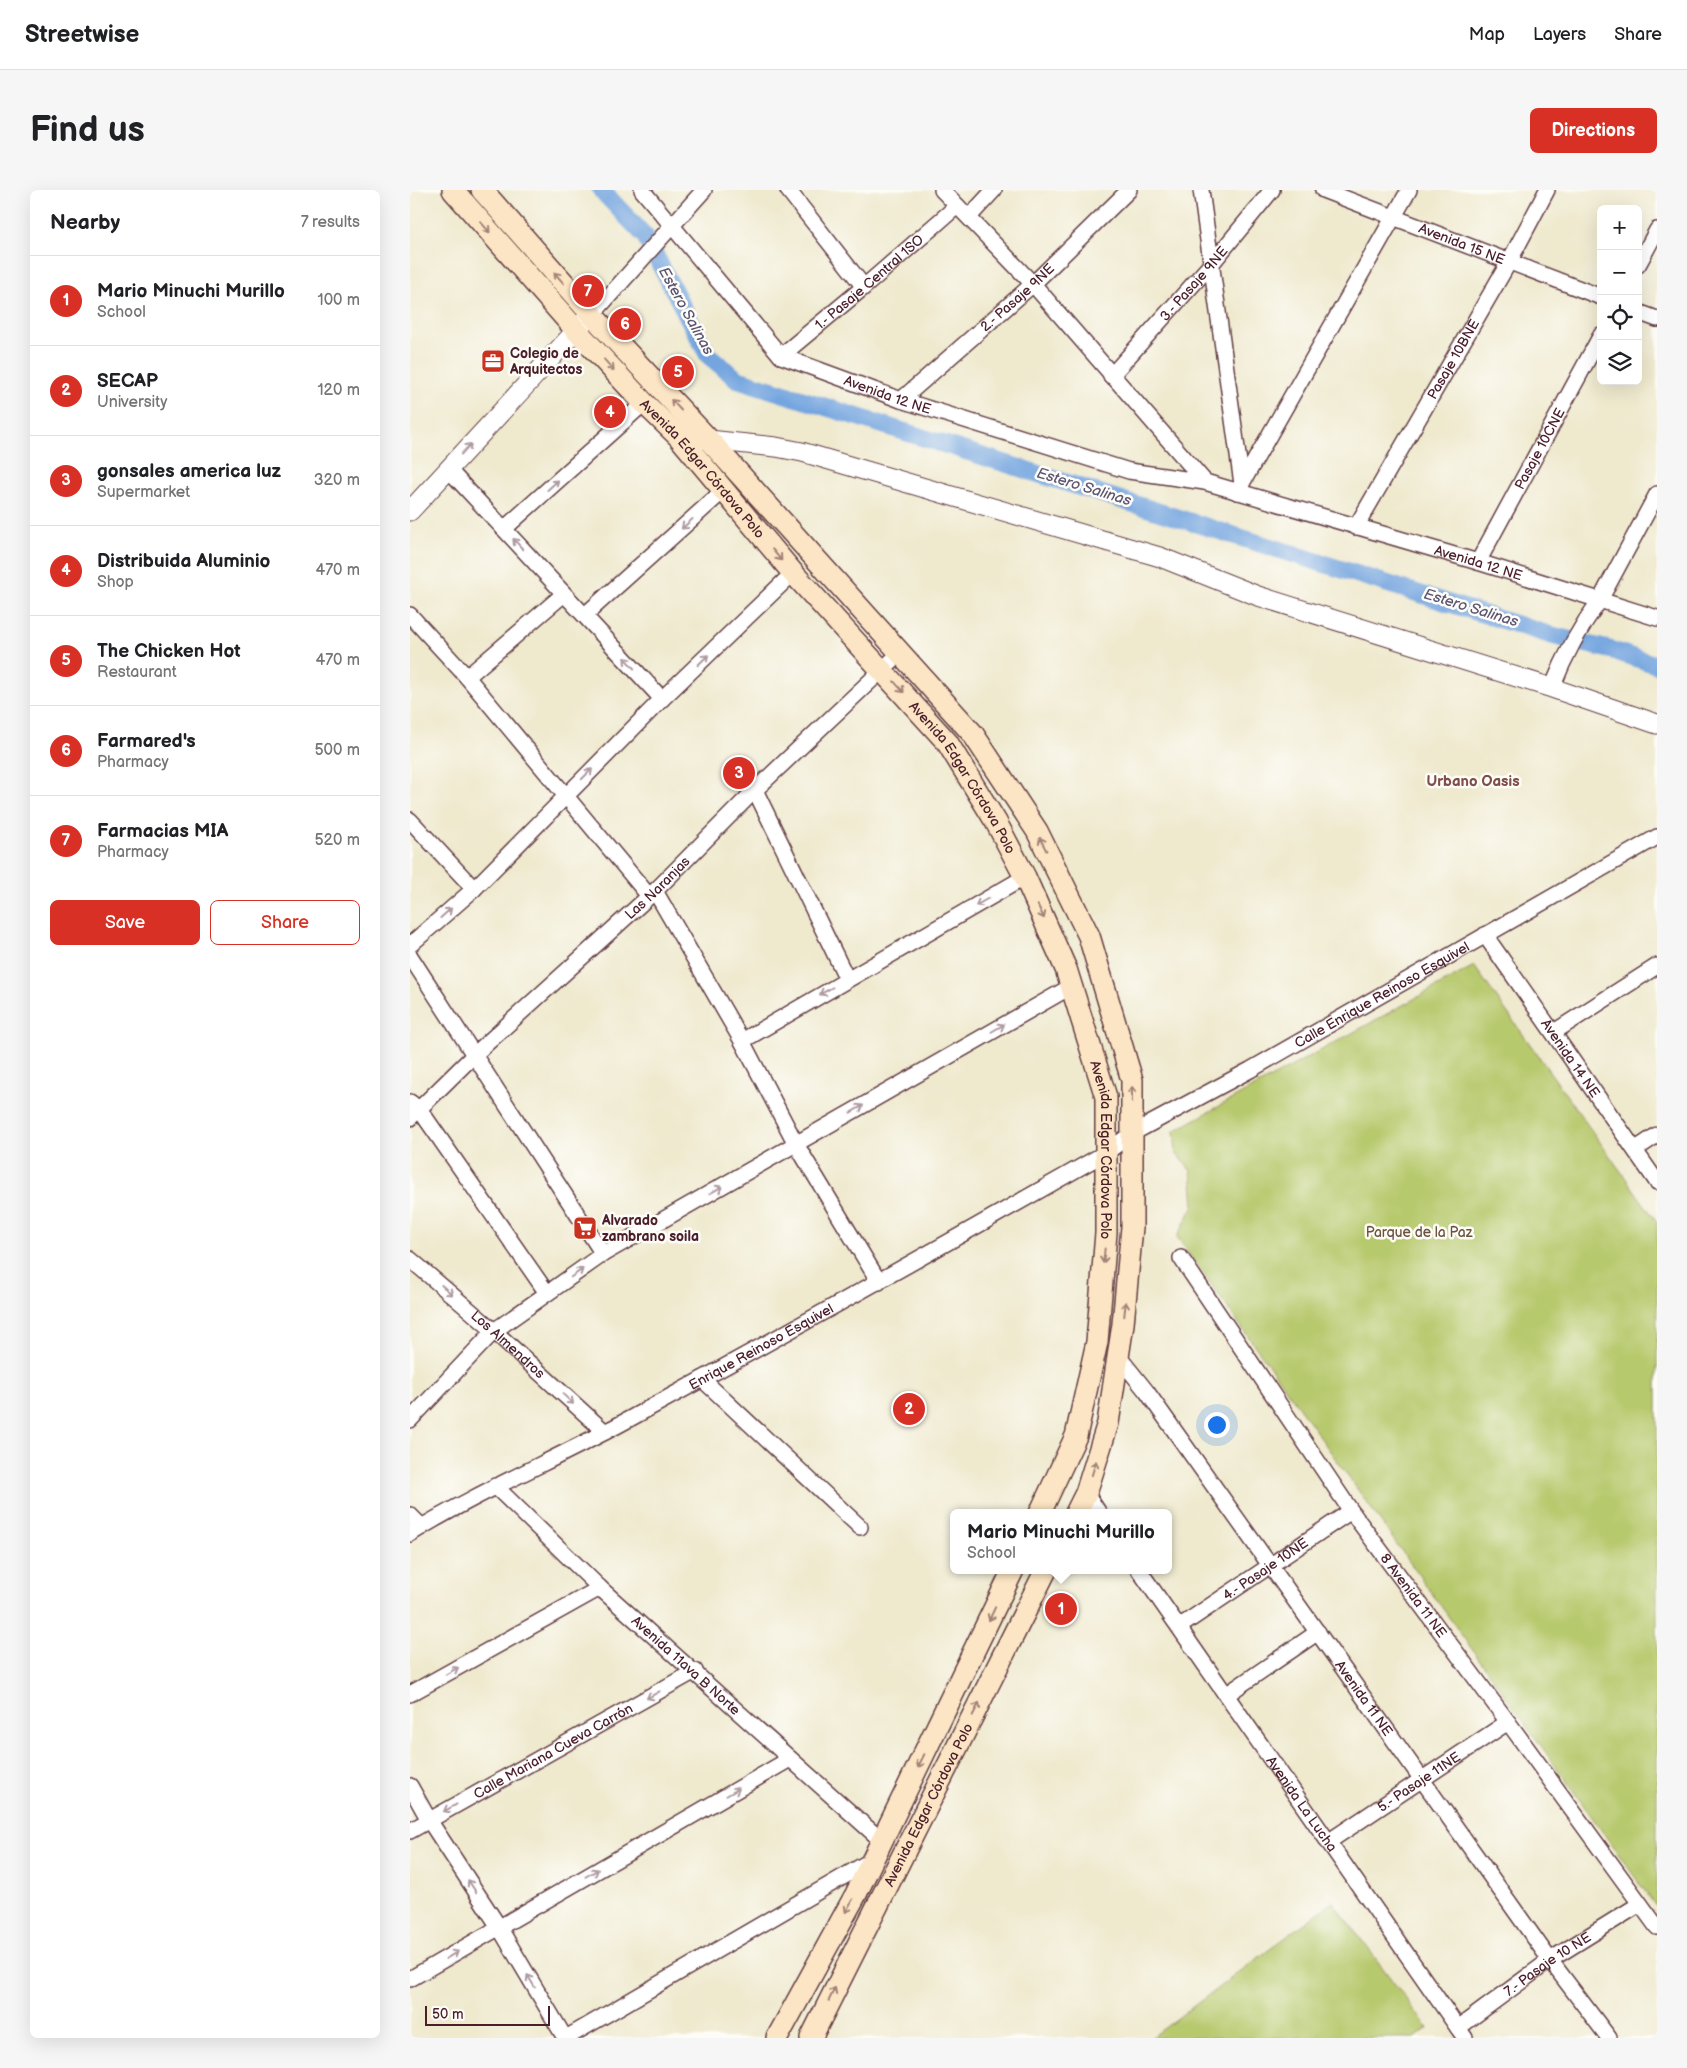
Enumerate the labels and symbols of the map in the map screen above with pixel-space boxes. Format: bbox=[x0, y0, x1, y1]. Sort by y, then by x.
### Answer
street label: Avenida 15 NE bbox=[1417, 219, 1508, 268]
one-way arrow bbox=[480, 220, 491, 233]
street label: 1.- Pasaje Central 1SO bbox=[811, 231, 927, 333]
street label: 3.- Pasaje 9NE bbox=[1156, 243, 1231, 324]
street label: 2.- Pasaje 9NE bbox=[977, 260, 1058, 335]
water label: Estero Salinas bbox=[654, 264, 718, 359]
one-way arrow bbox=[554, 272, 565, 285]
pin: 7 bbox=[572, 272, 604, 310]
pin: 6 bbox=[609, 305, 641, 343]
street label: Pasaje 10BNE bbox=[1423, 316, 1483, 402]
place label: Colegio de Arquitectos bbox=[509, 345, 583, 378]
office icon: Colegio de Arquitectos bbox=[480, 348, 506, 374]
pin: 5 bbox=[662, 353, 694, 391]
one-way arrow bbox=[603, 359, 615, 372]
street label: Avenida 12 NE bbox=[842, 371, 933, 417]
pin: 4 bbox=[594, 393, 626, 431]
street label: Avenida Edgar Córdova Polo bbox=[636, 395, 769, 542]
one-way arrow bbox=[670, 398, 682, 411]
street label: Pasaje 10CNE bbox=[1511, 405, 1568, 492]
one-way arrow bbox=[461, 442, 472, 455]
water label: Estero Salinas bbox=[1035, 464, 1134, 510]
one-way arrow bbox=[547, 479, 560, 491]
one-way arrow bbox=[681, 518, 694, 530]
one-way arrow bbox=[512, 538, 524, 551]
street label: Avenida 12 NE bbox=[1432, 541, 1525, 584]
one-way arrow bbox=[772, 548, 783, 561]
water label: Estero Salinas bbox=[1422, 585, 1521, 631]
one-way arrow bbox=[696, 654, 709, 666]
one-way arrow bbox=[623, 657, 635, 670]
one-way arrow bbox=[893, 681, 905, 694]
street label: Avenida Edgar Córdova Polo bbox=[906, 698, 1020, 856]
pin: 3 bbox=[723, 754, 755, 792]
one-way arrow bbox=[581, 768, 593, 780]
district label: Urbano Oasis bbox=[1426, 772, 1520, 791]
one-way arrow bbox=[1038, 836, 1048, 851]
street label: Las Naranjas bbox=[621, 852, 693, 923]
one-way arrow bbox=[976, 897, 990, 907]
one-way arrow bbox=[1036, 905, 1046, 920]
one-way arrow bbox=[440, 907, 453, 919]
street label: Calle Enrique Reinoso Esquivel bbox=[1291, 938, 1472, 1051]
one-way arrow bbox=[820, 987, 834, 997]
street label: Avenida 14 NE bbox=[1538, 1016, 1604, 1101]
one-way arrow bbox=[991, 1023, 1006, 1033]
street label: Avenida Edgar Córdova Polo bbox=[1087, 1058, 1115, 1240]
one-way arrow bbox=[1127, 1086, 1137, 1102]
one-way arrow bbox=[850, 1103, 864, 1113]
one-way arrow bbox=[709, 1184, 723, 1194]
place label: Alvarado zambrano soila bbox=[601, 1212, 699, 1245]
supermarket icon: Alvarado zambrano soila bbox=[572, 1215, 598, 1241]
park label: Parque de la Paz bbox=[1366, 1224, 1473, 1241]
one-way arrow bbox=[1099, 1248, 1109, 1264]
one-way arrow bbox=[570, 1267, 583, 1278]
one-way arrow bbox=[440, 1285, 453, 1296]
street label: Enrique Reinoso Esquivel bbox=[686, 1300, 836, 1393]
one-way arrow bbox=[1120, 1301, 1130, 1317]
street label: Los Almendros bbox=[468, 1307, 549, 1382]
pin: 2 bbox=[893, 1390, 925, 1428]
one-way arrow bbox=[562, 1393, 575, 1405]
your location bbox=[1204, 1412, 1230, 1438]
one-way arrow bbox=[1089, 1460, 1099, 1476]
street label: 4.- Pasaje 10NE bbox=[1219, 1534, 1311, 1604]
street label: 8 Avenida 11 NE bbox=[1377, 1550, 1451, 1641]
pin: 1 bbox=[1045, 1590, 1077, 1628]
one-way arrow bbox=[987, 1606, 996, 1621]
street label: Avenida 11ava B Norte bbox=[628, 1612, 744, 1718]
street label: Avenida 11 NE bbox=[1332, 1657, 1397, 1739]
one-way arrow bbox=[445, 1665, 459, 1675]
one-way arrow bbox=[645, 1690, 660, 1700]
street label: Calle Mariana Cueva Carrón bbox=[470, 1699, 636, 1802]
one-way arrow bbox=[971, 1701, 981, 1716]
street label: Avenida Edgar Córdova Polo bbox=[880, 1720, 976, 1889]
street label: 5.- Pasaje 11NE bbox=[1374, 1748, 1463, 1815]
one-way arrow bbox=[916, 1753, 926, 1768]
street label: Avenida La Lucha bbox=[1263, 1753, 1341, 1855]
one-way arrow bbox=[726, 1786, 740, 1796]
one-way arrow bbox=[443, 1804, 457, 1814]
one-way arrow bbox=[585, 1868, 600, 1878]
one-way arrow bbox=[467, 1880, 477, 1894]
one-way arrow bbox=[844, 1899, 854, 1913]
street label: 7.- Pasaje 10 NE bbox=[1501, 1928, 1594, 2000]
one-way arrow bbox=[444, 1949, 459, 1959]
one-way arrow bbox=[525, 1975, 535, 1989]
one-way arrow bbox=[827, 1987, 837, 2002]
scale bar bbox=[425, 2003, 550, 2026]

